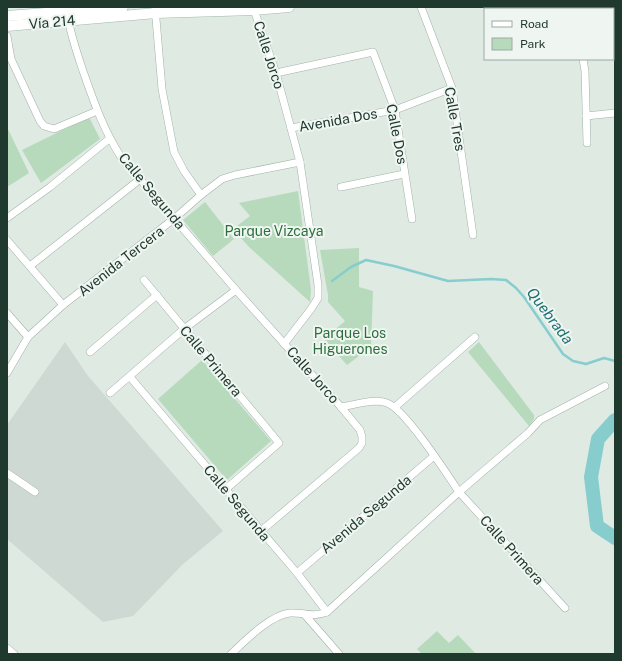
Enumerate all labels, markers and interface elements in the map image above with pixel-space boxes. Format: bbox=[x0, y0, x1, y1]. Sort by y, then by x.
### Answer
legend bbox=[484, 8, 614, 60]
street label: Vía 214 bbox=[28, 12, 76, 32]
text: Road bbox=[520, 17, 548, 31]
street label: Calle Jorco bbox=[250, 19, 288, 91]
text: Park bbox=[520, 37, 546, 51]
street label: Calle Tres bbox=[442, 86, 468, 152]
street label: Calle Dos bbox=[383, 102, 411, 166]
street label: Avenida Dos bbox=[297, 105, 379, 135]
street label: Calle Segunda bbox=[115, 150, 189, 232]
street label: Avenida Tercera bbox=[75, 223, 167, 299]
park label: Parque Vizcaya bbox=[225, 223, 323, 239]
water label: Quebrada bbox=[524, 284, 577, 347]
street label: Calle Primera bbox=[177, 322, 245, 400]
park label: Parque Los Higuerones bbox=[312, 325, 388, 357]
street label: Calle Jorco bbox=[283, 343, 343, 407]
street label: Calle Segunda bbox=[200, 462, 274, 544]
street label: Avenida Segunda bbox=[318, 472, 414, 556]
street label: Calle Primera bbox=[477, 512, 547, 588]

